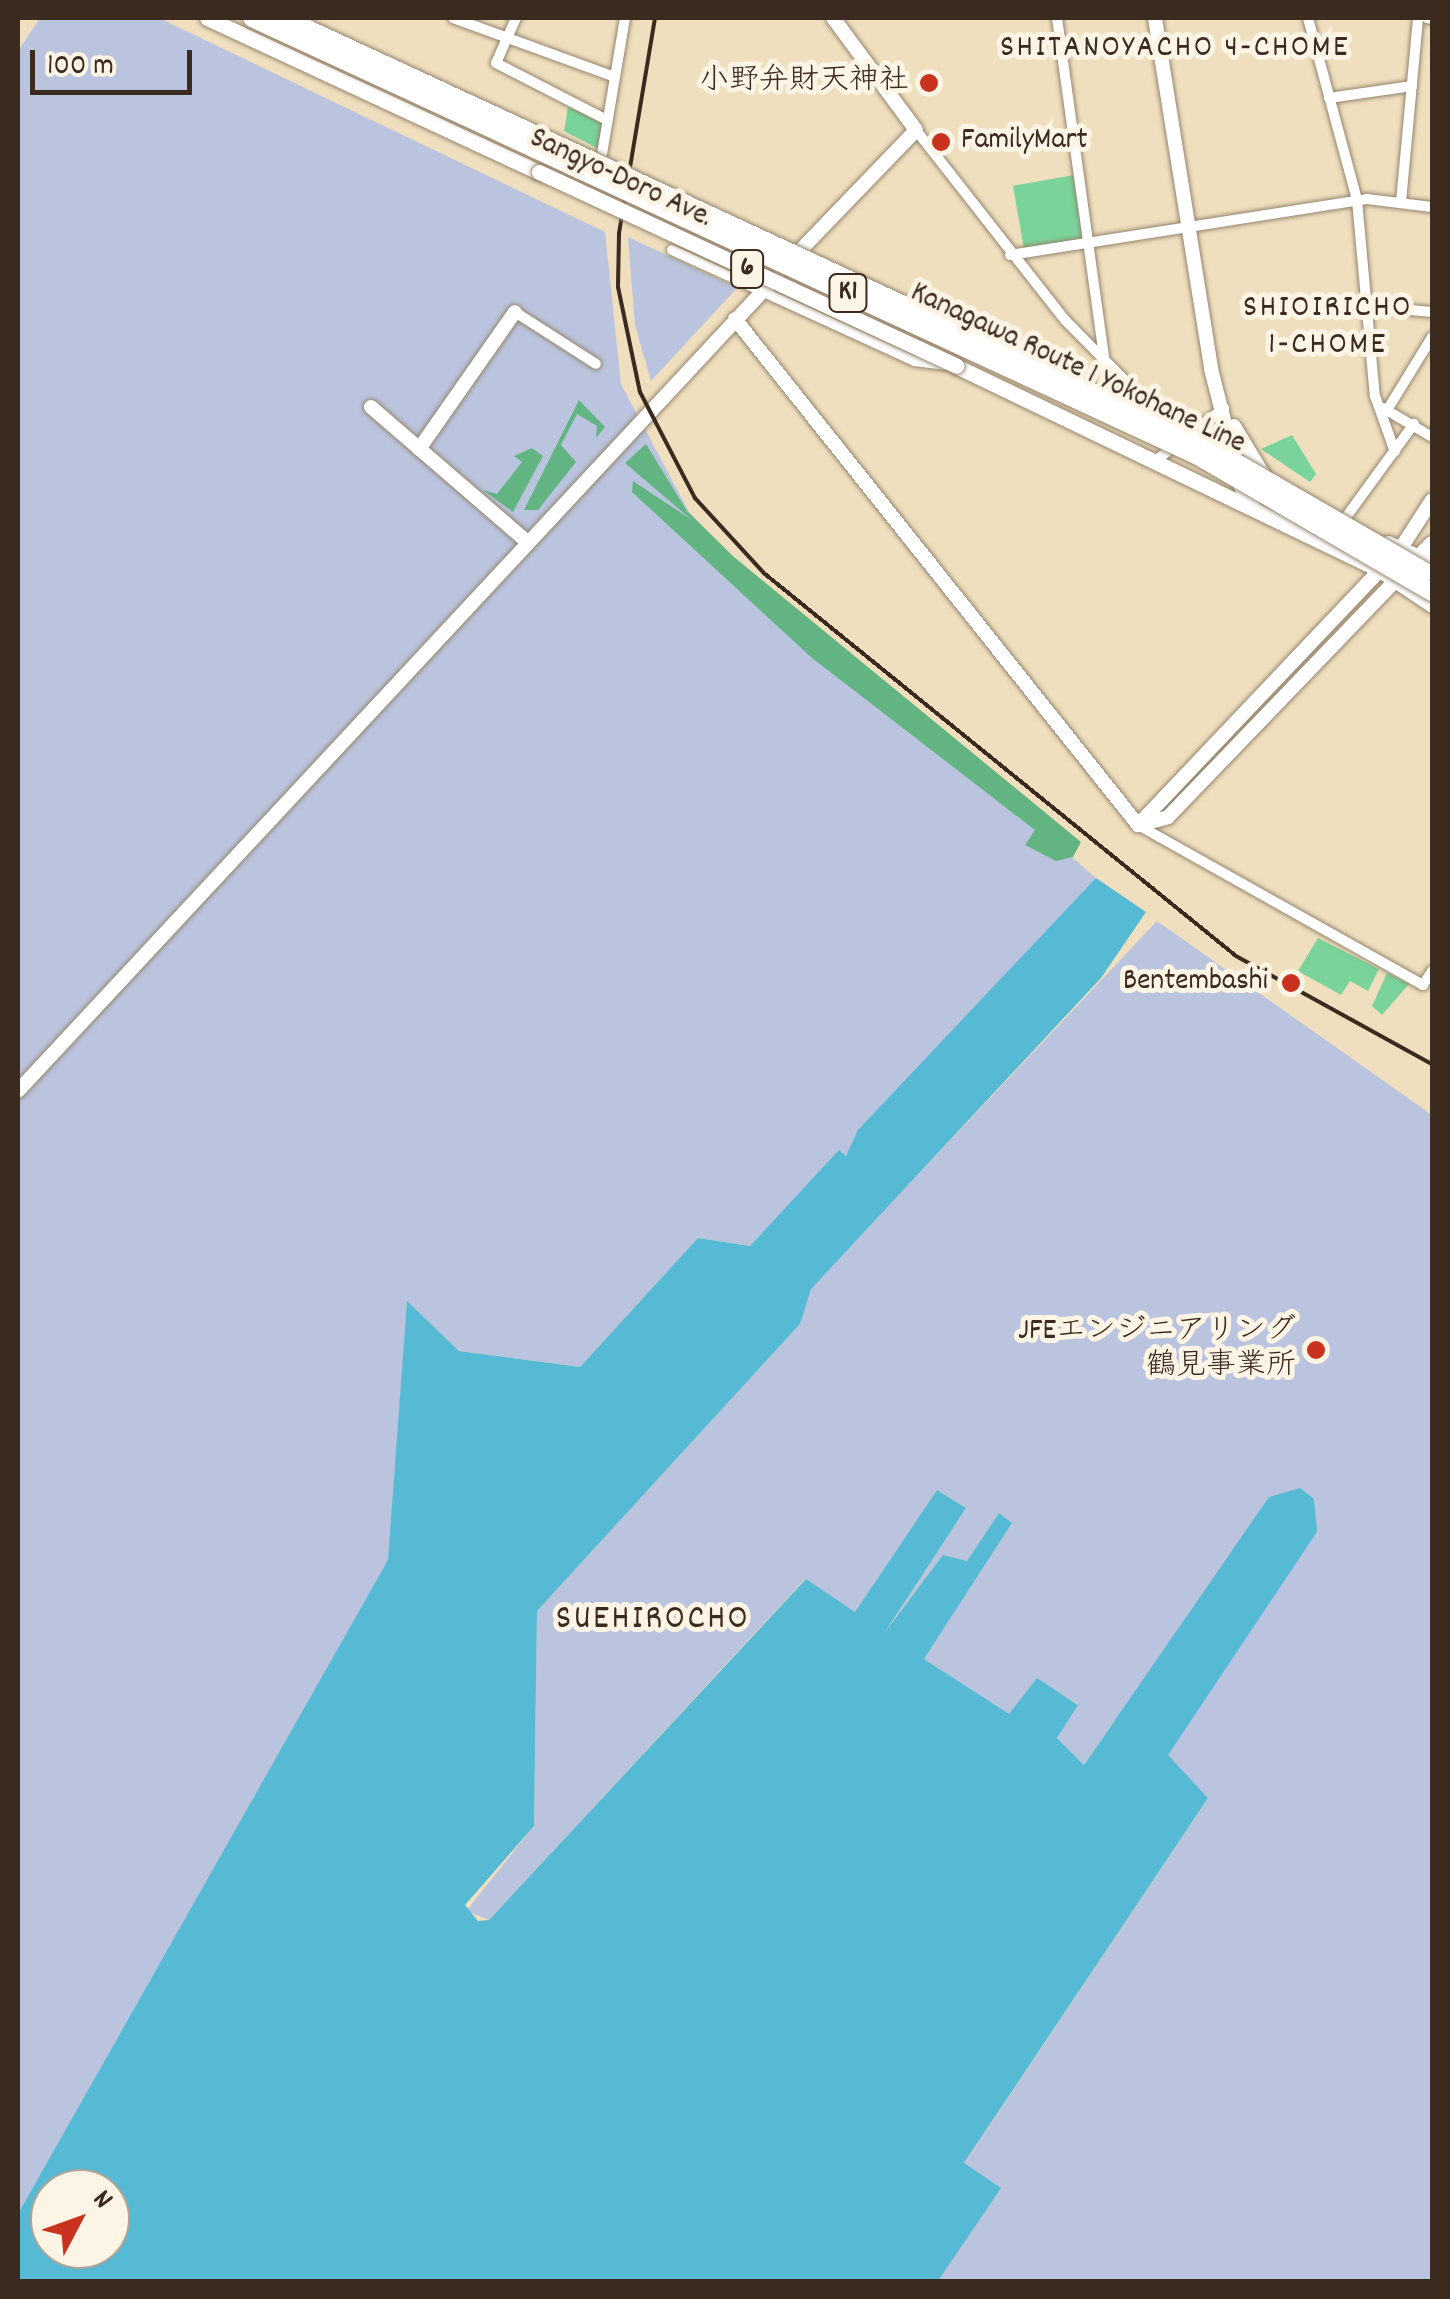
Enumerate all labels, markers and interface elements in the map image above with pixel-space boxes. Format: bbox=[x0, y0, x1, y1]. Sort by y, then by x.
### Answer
scale bar bbox=[35, 30, 198, 92]
district label: SHITANOYACHO 4-CHOME bbox=[1000, 30, 1350, 68]
text: 100 m bbox=[47, 46, 114, 89]
place label: 小野弁財天神社 bbox=[699, 65, 909, 101]
marker: 小野弁財天神社 bbox=[918, 72, 940, 94]
street label: Sangyo-Doro Ave. bbox=[523, 122, 717, 238]
place label: FamilyMart bbox=[961, 124, 1088, 160]
marker: FamilyMart bbox=[930, 131, 952, 153]
road number: 6 bbox=[730, 246, 764, 292]
road number: K1 bbox=[828, 270, 868, 316]
street label: Kanagawa Route 1 Yokohane Line bbox=[904, 276, 1250, 464]
district label: SHIOIRICHO 1-CHOME bbox=[1243, 291, 1413, 366]
place label: Bentembashi bbox=[1123, 965, 1268, 1001]
marker: Bentembashi bbox=[1278, 970, 1304, 996]
place label: JFEエンジニアリング 鶴見事業所 bbox=[1018, 1315, 1296, 1386]
marker: JFEエンジニアリング 鶴見事業所 bbox=[1305, 1339, 1327, 1361]
district label: SUEHIROCHO bbox=[556, 1599, 750, 1641]
north arrow bbox=[30, 2169, 130, 2269]
text: N bbox=[81, 2182, 121, 2219]

